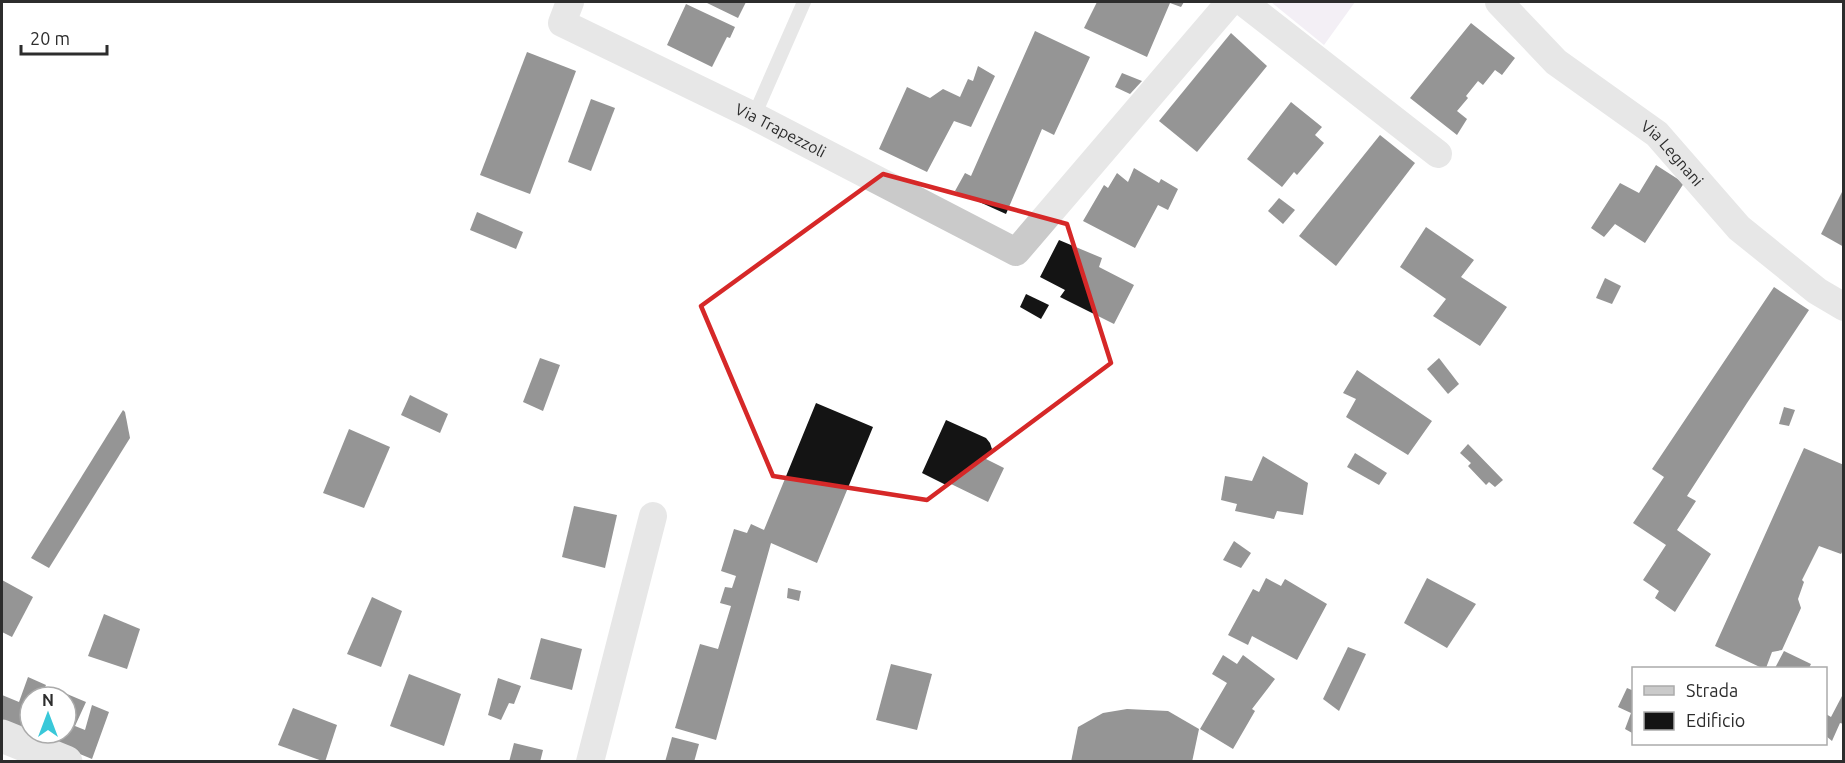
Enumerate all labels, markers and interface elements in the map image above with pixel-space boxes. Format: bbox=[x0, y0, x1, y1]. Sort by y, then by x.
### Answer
scale bar bbox=[21, 18, 106, 56]
text: 20 m bbox=[30, 28, 70, 48]
street label: Via Trapezzoli bbox=[733, 99, 829, 161]
street label: Via Legnani bbox=[1638, 117, 1707, 189]
legend bbox=[1632, 667, 1827, 745]
text: Strada bbox=[1686, 680, 1738, 700]
north arrow bbox=[18, 685, 78, 745]
text: N bbox=[42, 691, 54, 709]
text: Edificio bbox=[1686, 710, 1745, 730]

